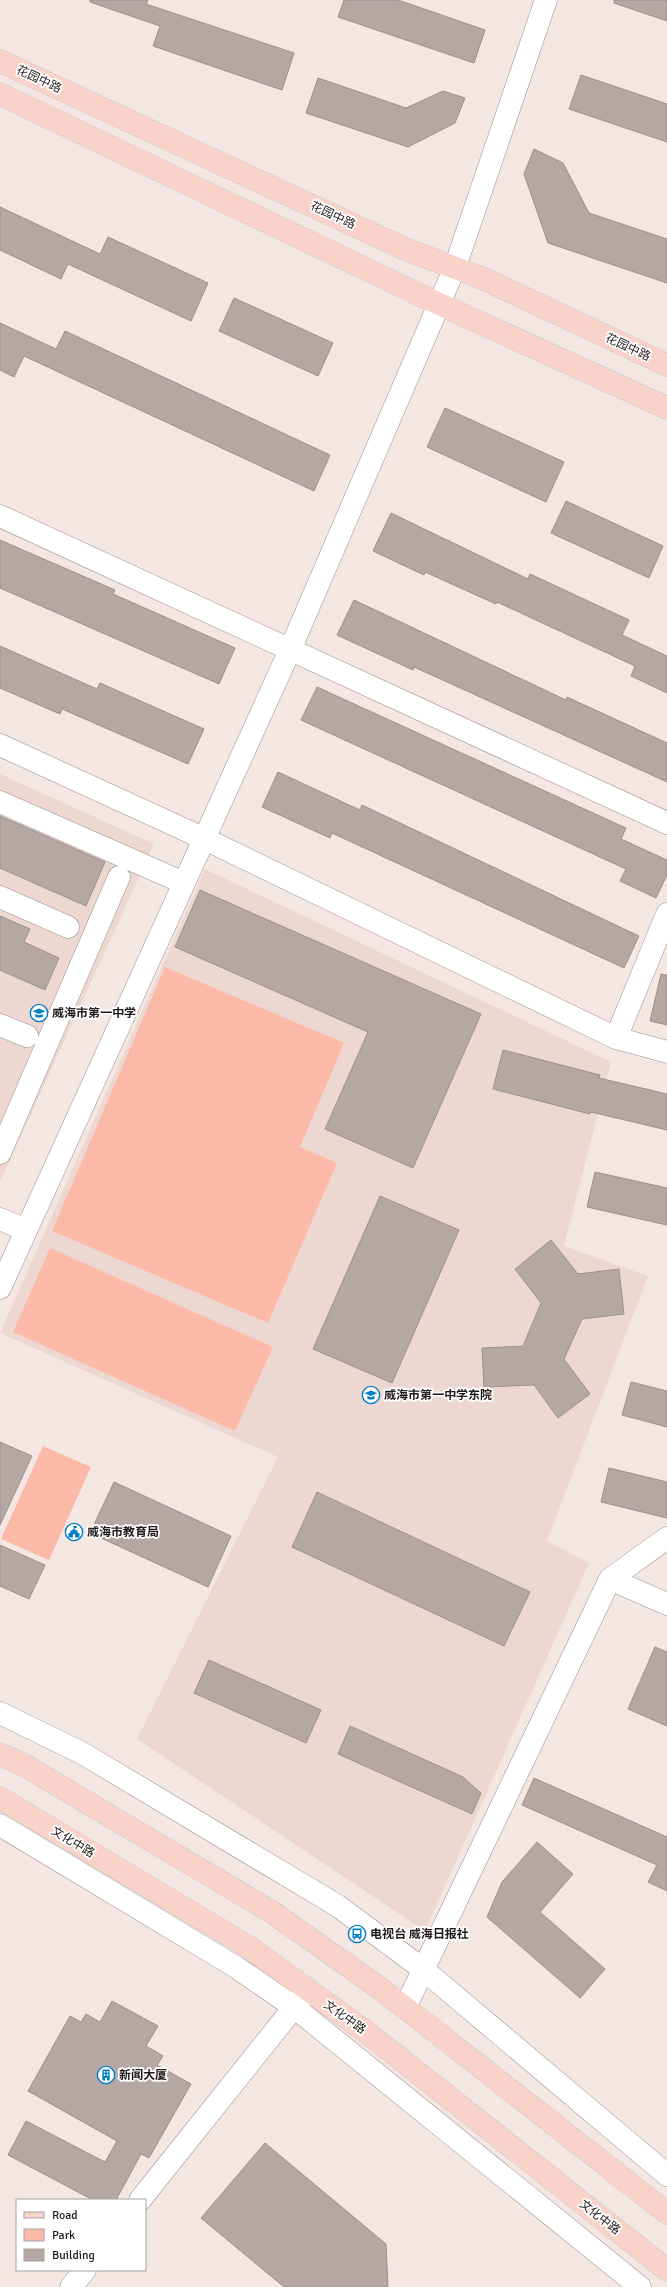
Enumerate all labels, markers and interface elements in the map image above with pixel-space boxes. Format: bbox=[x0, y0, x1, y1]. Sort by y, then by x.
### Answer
street label: 花园中路 bbox=[14, 63, 64, 96]
street label: 花园中路 bbox=[308, 199, 358, 232]
street label: 花园中路 bbox=[603, 331, 653, 364]
school or university icon: 威海市第一中学 bbox=[29, 1003, 49, 1023]
place label: 威海市第一中学 bbox=[52, 1006, 136, 1021]
school or university icon: 威海市第一中学东院 bbox=[361, 1385, 381, 1405]
place label: 威海市第一中学东院 bbox=[384, 1388, 492, 1403]
public building icon: 威海市教育局 bbox=[64, 1522, 84, 1542]
place label: 威海市教育局 bbox=[87, 1525, 159, 1540]
street label: 文化中路 bbox=[48, 1824, 97, 1861]
bus stop icon: 电视台 威海日报社 bbox=[347, 1924, 367, 1944]
place label: 电视台 威海日报社 bbox=[370, 1927, 469, 1942]
street label: 文化中路 bbox=[321, 1997, 369, 2037]
building icon: 新闻大厦 bbox=[96, 2065, 116, 2085]
place label: 新闻大厦 bbox=[119, 2068, 167, 2083]
street label: 文化中路 bbox=[576, 2197, 623, 2238]
legend bbox=[16, 2199, 146, 2271]
text: Road bbox=[52, 2208, 78, 2223]
text: Park bbox=[52, 2228, 75, 2243]
text: Building bbox=[52, 2248, 95, 2263]

